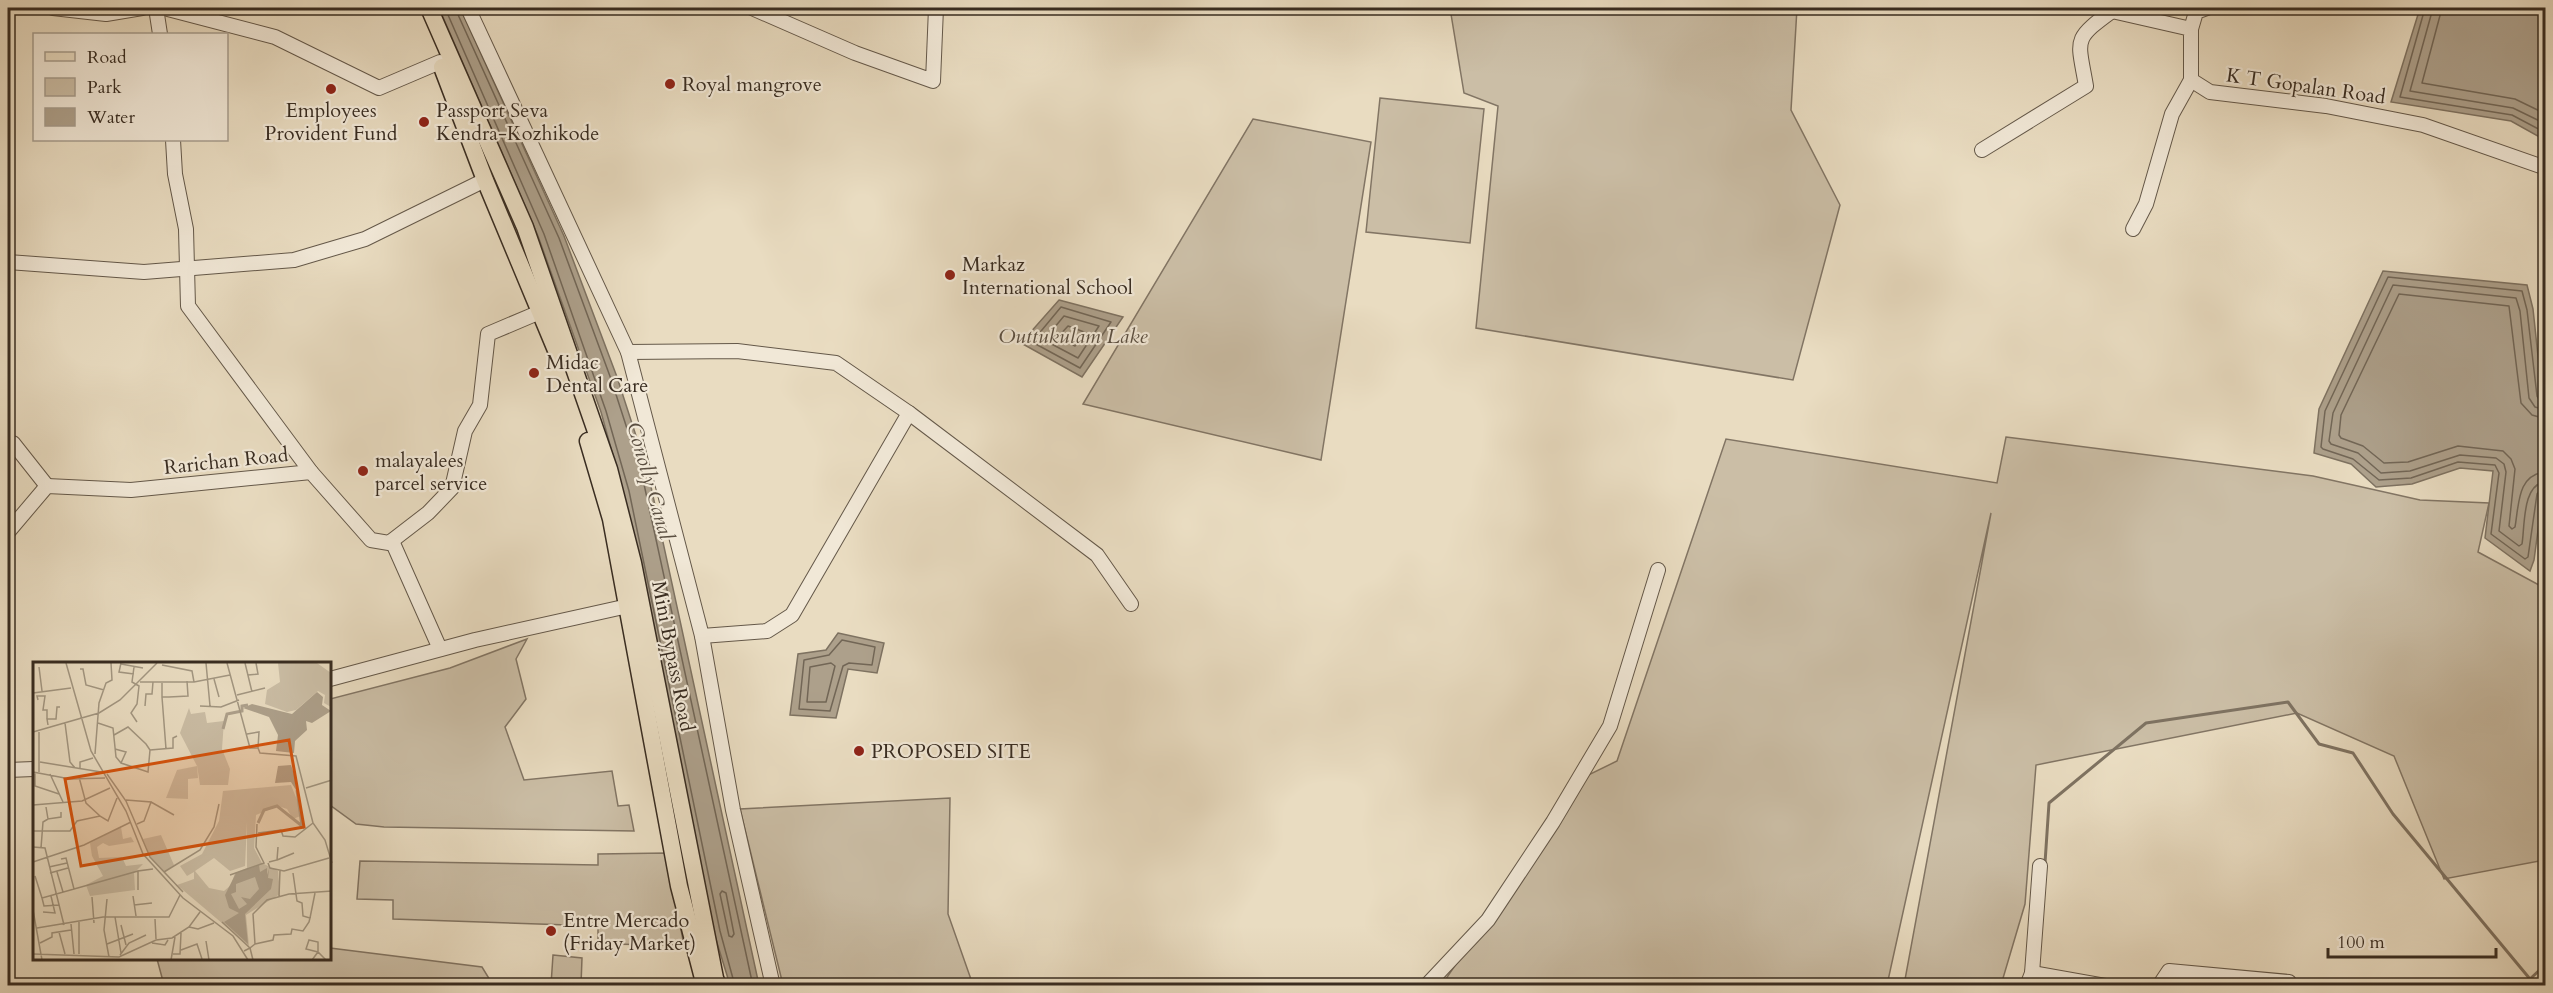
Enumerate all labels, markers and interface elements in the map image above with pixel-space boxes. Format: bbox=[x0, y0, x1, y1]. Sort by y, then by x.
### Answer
legend bbox=[33, 33, 228, 141]
text: Road bbox=[87, 45, 127, 70]
street label: K T Gopalan Road bbox=[2225, 61, 2388, 111]
place label: Royal mangrove bbox=[682, 71, 822, 98]
text: Park bbox=[87, 75, 122, 100]
marker: Royal mangrove bbox=[663, 77, 677, 91]
marker: Employees Provident Fund bbox=[324, 82, 338, 96]
place label: Employees Provident Fund bbox=[265, 97, 398, 147]
place label: Passport Seva Kendra-Kozhikode bbox=[436, 97, 599, 147]
text: Water bbox=[86, 105, 136, 130]
marker: Passport Seva Kendra-Kozhikode bbox=[417, 115, 431, 129]
place label: Markaz International School bbox=[962, 251, 1133, 301]
marker: Markaz International School bbox=[943, 268, 957, 282]
water label: Outtukulam Lake bbox=[998, 322, 1149, 351]
place label: Midac Dental Care bbox=[546, 349, 648, 399]
marker: Midac Dental Care bbox=[527, 366, 541, 380]
water label: Conolly Canal bbox=[619, 419, 681, 545]
street label: Rarichan Road bbox=[163, 441, 290, 481]
place label: malayalees parcel service bbox=[375, 447, 487, 497]
marker: malayalees parcel service bbox=[356, 464, 370, 478]
street label: Mini Bypass Road bbox=[645, 578, 701, 734]
inset map bbox=[33, 662, 332, 960]
place label: PROPOSED SITE bbox=[871, 738, 1031, 765]
marker: PROPOSED SITE bbox=[852, 744, 866, 758]
place label: Entre Mercado (Friday Market) bbox=[563, 907, 696, 957]
scale bar bbox=[2328, 921, 2496, 959]
marker: Entre Mercado (Friday Market) bbox=[544, 924, 558, 938]
text: 100 m bbox=[2337, 930, 2385, 955]

